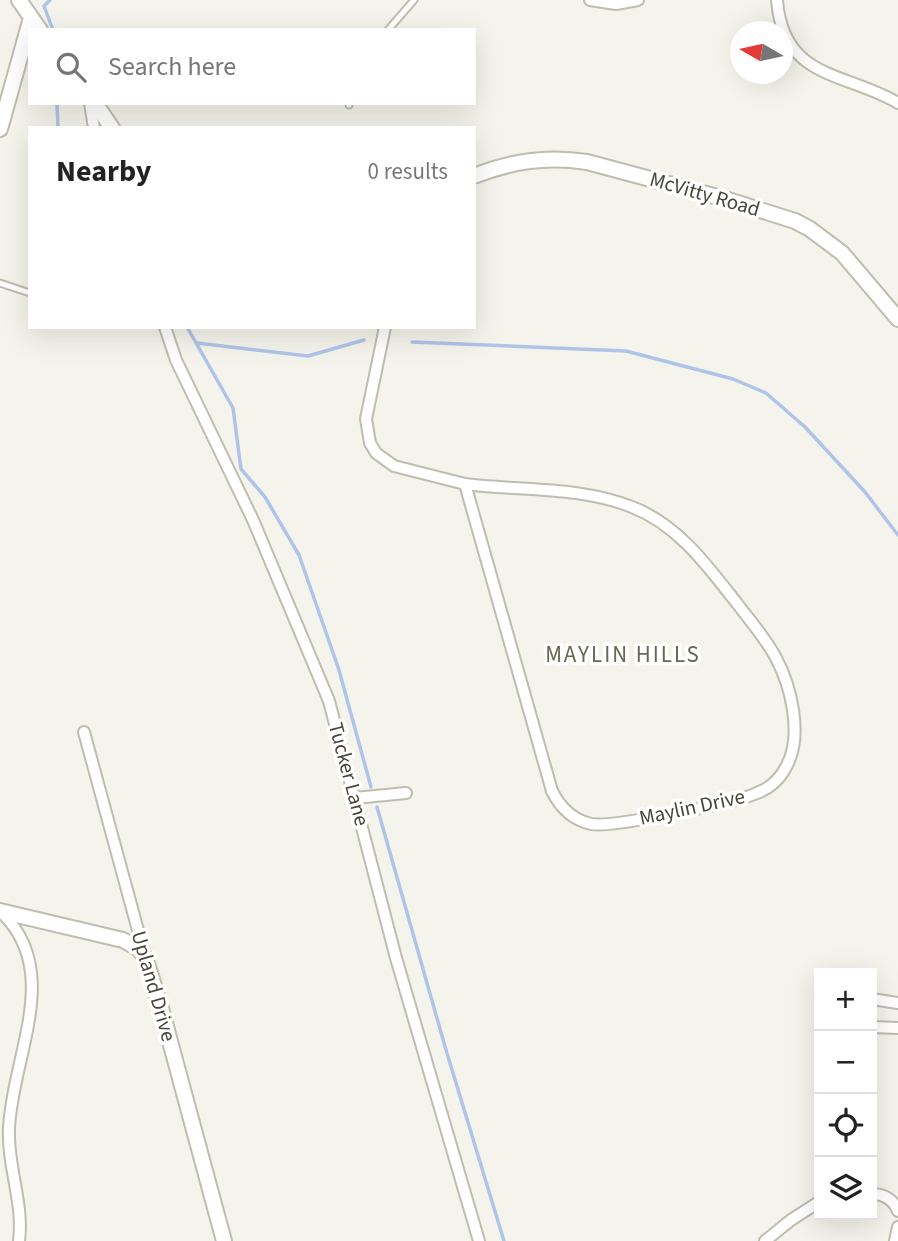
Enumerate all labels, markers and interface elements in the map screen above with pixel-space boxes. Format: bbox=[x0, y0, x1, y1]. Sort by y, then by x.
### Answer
north arrow bbox=[730, 21, 793, 84]
search box bbox=[28, 28, 476, 105]
icon: search bbox=[52, 48, 90, 86]
text: Search here bbox=[108, 48, 236, 85]
text: Nearby bbox=[56, 150, 151, 193]
text: 0 results bbox=[368, 155, 448, 188]
street label: McVitty Road bbox=[646, 164, 764, 224]
district label: MAYLIN HILLS bbox=[545, 638, 701, 671]
street label: Tucker Lane bbox=[321, 719, 377, 829]
street label: Maylin Drive bbox=[636, 781, 748, 833]
street label: Upland Drive bbox=[124, 927, 184, 1045]
map controls bbox=[814, 968, 877, 1220]
button: + bbox=[814, 968, 877, 1031]
button: − bbox=[814, 1031, 877, 1094]
button: locate bbox=[814, 1094, 877, 1157]
button: layers bbox=[814, 1157, 877, 1220]

